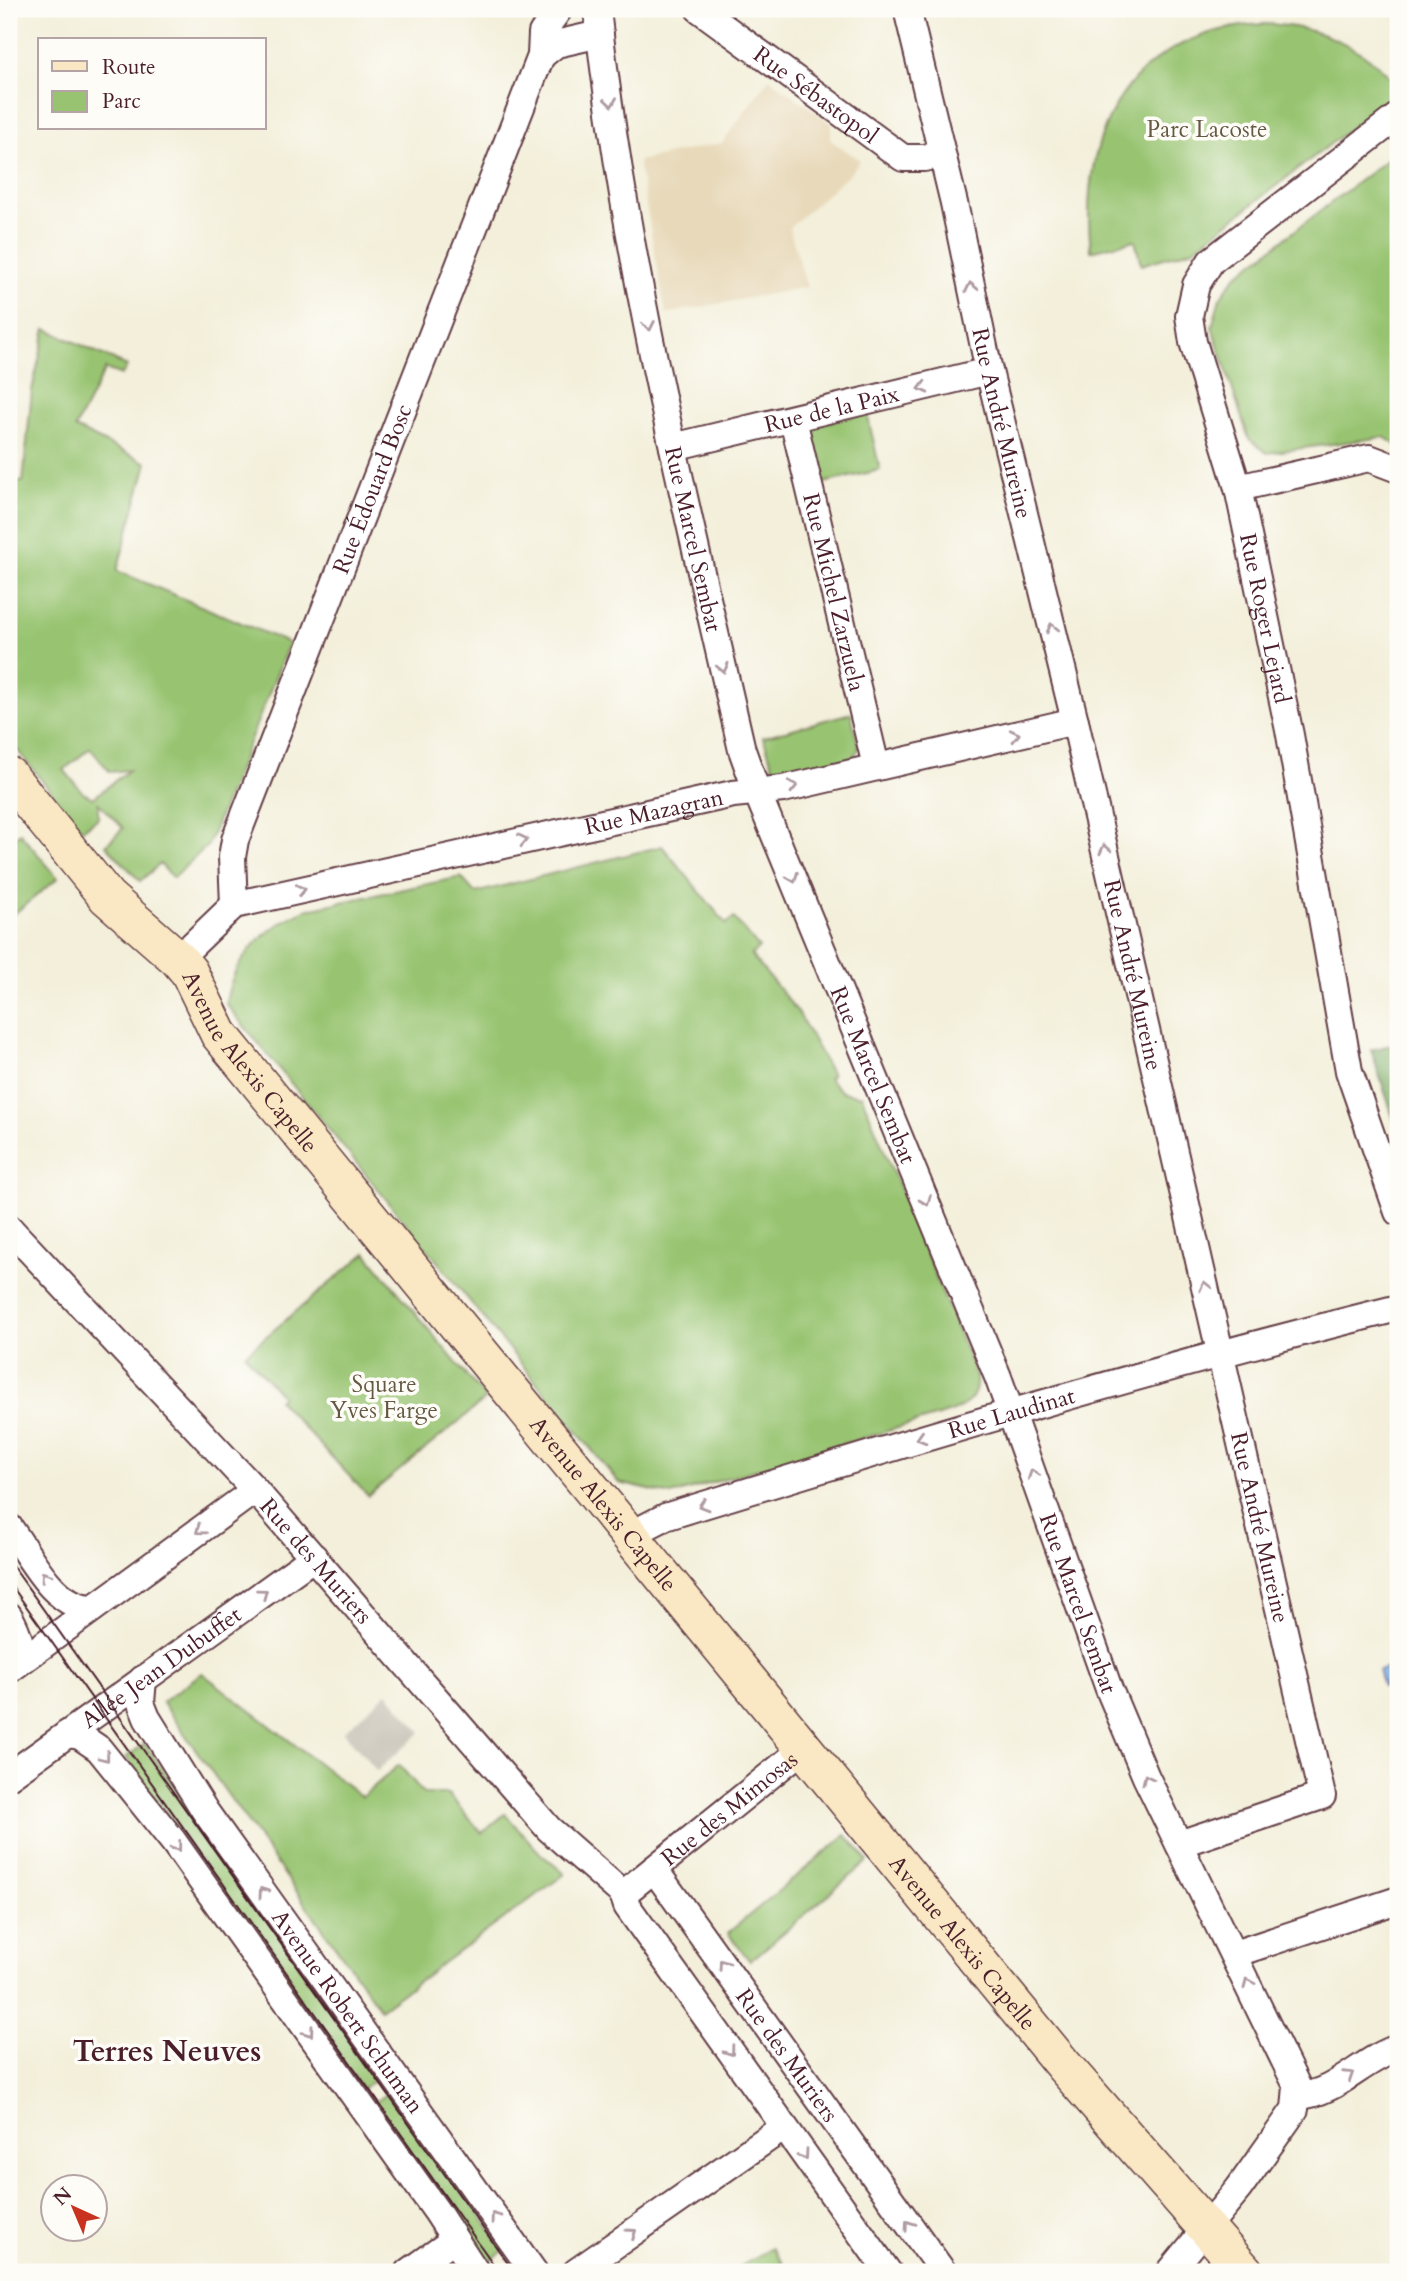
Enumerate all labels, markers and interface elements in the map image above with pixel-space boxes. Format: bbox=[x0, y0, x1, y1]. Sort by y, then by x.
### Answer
legend bbox=[38, 38, 266, 130]
street label: Rue Sébastopol bbox=[747, 39, 885, 151]
text: Route bbox=[102, 53, 156, 82]
text: Parc bbox=[102, 87, 141, 116]
one-way arrow bbox=[603, 96, 618, 108]
park label: Parc Lacoste bbox=[1147, 114, 1267, 145]
one-way arrow bbox=[965, 281, 980, 293]
one-way arrow bbox=[640, 320, 655, 332]
street label: Rue André Mureine bbox=[964, 325, 1040, 522]
street label: Rue de la Paix bbox=[761, 378, 903, 441]
one-way arrow bbox=[917, 379, 929, 394]
street label: Rue Édouard Bosc bbox=[325, 400, 420, 578]
street label: Rue Marcel Sembat bbox=[657, 443, 729, 635]
street label: Rue Michel Zarzuela bbox=[795, 490, 873, 695]
street label: Rue Roger Lejard bbox=[1232, 531, 1298, 707]
one-way arrow bbox=[1046, 622, 1060, 634]
one-way arrow bbox=[715, 662, 730, 674]
one-way arrow bbox=[1009, 728, 1021, 743]
one-way arrow bbox=[787, 780, 799, 794]
street label: Rue Mazagran bbox=[581, 782, 726, 843]
one-way arrow bbox=[517, 834, 529, 849]
one-way arrow bbox=[1098, 843, 1113, 855]
one-way arrow bbox=[785, 870, 799, 883]
street label: Rue André Mureine bbox=[1096, 876, 1170, 1073]
one-way arrow bbox=[295, 884, 307, 898]
street label: Avenue Alexis Capelle bbox=[175, 966, 325, 1159]
street label: Rue Marcel Sembat bbox=[823, 982, 923, 1168]
one-way arrow bbox=[918, 1195, 932, 1207]
one-way arrow bbox=[1199, 1280, 1214, 1292]
park label: Square Yves Farge bbox=[330, 1369, 438, 1426]
street label: Rue Laudinat bbox=[944, 1380, 1078, 1446]
street label: Avenue Alexis Capelle bbox=[522, 1410, 684, 1598]
street label: Rue André Mureine bbox=[1223, 1429, 1297, 1626]
one-way arrow bbox=[915, 1430, 927, 1445]
one-way arrow bbox=[1027, 1469, 1041, 1481]
street label: Rue des Muriers bbox=[253, 1491, 379, 1631]
one-way arrow bbox=[698, 1497, 710, 1512]
street label: Rue Marcel Sembat bbox=[1032, 1509, 1124, 1698]
one-way arrow bbox=[195, 1522, 208, 1535]
one-way arrow bbox=[40, 1572, 53, 1584]
one-way arrow bbox=[255, 1589, 268, 1601]
street label: Allée Jean Dubuffet bbox=[75, 1599, 248, 1735]
street label: Rue des Mimosas bbox=[655, 1744, 804, 1873]
one-way arrow bbox=[97, 1750, 110, 1762]
one-way arrow bbox=[1141, 1774, 1155, 1786]
one-way arrow bbox=[168, 1839, 181, 1851]
street label: Avenue Alexis Capelle bbox=[881, 1849, 1043, 2037]
one-way arrow bbox=[259, 1887, 271, 1900]
street label: Avenue Robert Schuman bbox=[264, 1904, 431, 2120]
one-way arrow bbox=[718, 1959, 731, 1972]
one-way arrow bbox=[1242, 1978, 1256, 1990]
street label: Rue des Muriers bbox=[729, 1982, 846, 2128]
one-way arrow bbox=[301, 2024, 313, 2037]
district label: Terres Neuves bbox=[73, 2031, 261, 2072]
one-way arrow bbox=[722, 2043, 734, 2056]
one-way arrow bbox=[1341, 2070, 1354, 2083]
one-way arrow bbox=[796, 2147, 808, 2160]
north arrow bbox=[38, 2172, 108, 2242]
text: N bbox=[48, 2181, 78, 2212]
one-way arrow bbox=[491, 2212, 503, 2225]
one-way arrow bbox=[905, 2220, 917, 2233]
one-way arrow bbox=[624, 2229, 637, 2241]

